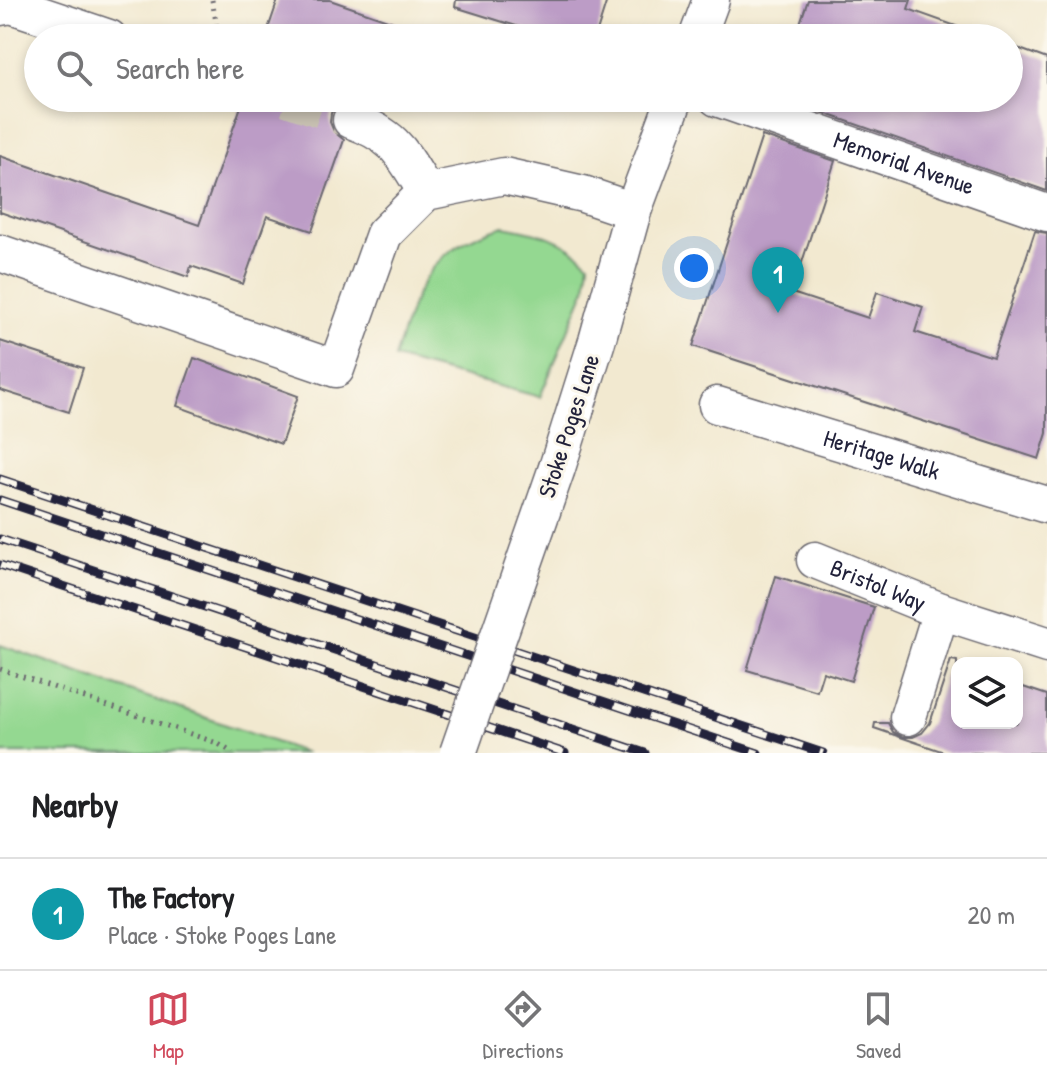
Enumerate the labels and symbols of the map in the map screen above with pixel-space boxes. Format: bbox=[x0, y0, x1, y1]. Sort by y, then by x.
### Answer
street label: Memorial Avenue bbox=[830, 123, 979, 202]
pin: 1 bbox=[752, 247, 804, 313]
your location bbox=[674, 248, 714, 288]
street label: Stoke Poges Lane bbox=[530, 350, 606, 501]
street label: Heritage Walk bbox=[820, 421, 944, 487]
street label: Bristol Way bbox=[826, 551, 931, 618]

